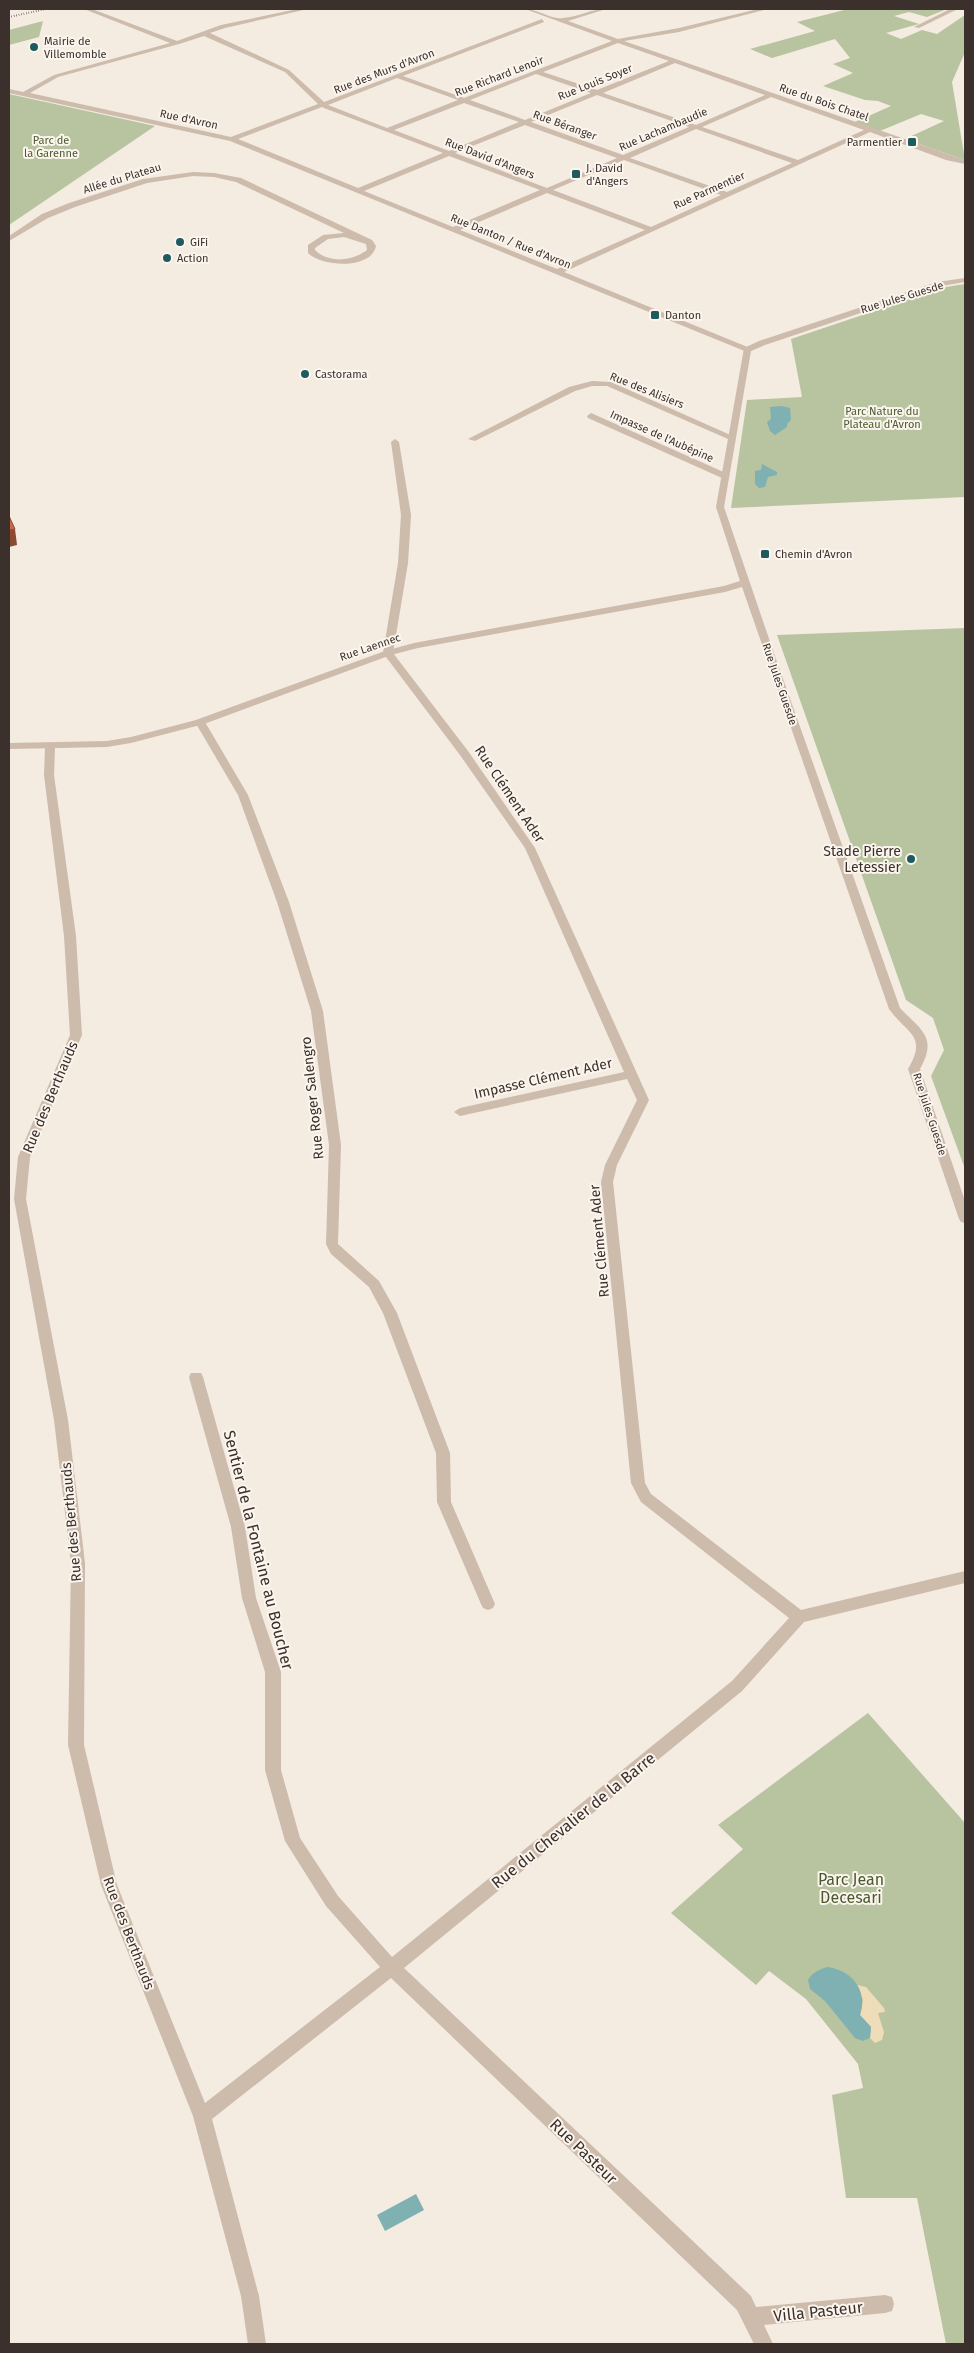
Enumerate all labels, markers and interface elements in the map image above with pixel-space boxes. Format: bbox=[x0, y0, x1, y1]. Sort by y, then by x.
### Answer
place label: Mairie de Villemomble bbox=[44, 35, 107, 61]
marker: Mairie de Villemomble bbox=[28, 41, 40, 53]
street label: Rue des Murs d'Avron bbox=[332, 46, 436, 97]
street label: Rue Richard Lenoir bbox=[453, 53, 546, 99]
street label: Rue Louis Soyer bbox=[556, 61, 635, 103]
street label: Rue du Bois Chatel bbox=[777, 81, 870, 124]
street label: Rue Lachambaudie bbox=[617, 105, 709, 154]
street label: Rue d'Avron bbox=[159, 107, 219, 132]
street label: Rue Béranger bbox=[531, 108, 599, 143]
park label: Parc de la Garenne bbox=[24, 134, 78, 160]
street label: Rue David d'Angers bbox=[443, 135, 536, 182]
place label: Parmentier bbox=[847, 136, 903, 149]
marker: Parmentier bbox=[906, 136, 918, 148]
street label: Allée du Plateau bbox=[82, 160, 163, 197]
place label: J. David d'Angers bbox=[586, 162, 628, 188]
marker: J. David d'Angers bbox=[570, 168, 582, 180]
street label: Rue Parmentier bbox=[671, 169, 748, 212]
street label: Rue Danton / Rue d'Avron bbox=[449, 211, 573, 272]
marker: GiFi bbox=[174, 236, 186, 248]
place label: GiFi bbox=[190, 236, 208, 249]
marker: Action bbox=[161, 252, 173, 264]
place label: Action bbox=[177, 252, 209, 265]
street label: Rue Jules Guesde bbox=[859, 279, 945, 316]
marker: Danton bbox=[649, 309, 661, 321]
place label: Danton bbox=[665, 309, 701, 322]
marker: Castorama bbox=[299, 368, 311, 380]
place label: Castorama bbox=[315, 368, 368, 381]
street label: Rue des Alisiers bbox=[608, 370, 686, 411]
park label: Parc Nature du Plateau d'Avron bbox=[843, 405, 921, 431]
street label: Impasse de l'Aubépine bbox=[608, 408, 716, 465]
marker: Chemin d'Avron bbox=[759, 548, 771, 560]
place label: Chemin d'Avron bbox=[775, 548, 853, 561]
street label: Rue Laennec bbox=[338, 631, 402, 664]
street label: Rue Jules Guesde bbox=[759, 641, 800, 727]
street label: Rue Clément Ader bbox=[471, 743, 549, 847]
place label: Stade Pierre Letessier bbox=[823, 843, 902, 876]
marker: Stade Pierre Letessier bbox=[905, 853, 917, 865]
street label: Rue Roger Salengro bbox=[298, 1036, 327, 1160]
street label: Rue des Berthauds bbox=[19, 1038, 82, 1156]
street label: Impasse Clément Ader bbox=[472, 1054, 615, 1103]
street label: Rue Jules Guesde bbox=[910, 1071, 949, 1157]
street label: Rue Clément Ader bbox=[586, 1183, 613, 1298]
street label: Sentier de la Fontaine au Boucher bbox=[220, 1428, 298, 1673]
street label: Rue des Berthauds bbox=[58, 1461, 85, 1582]
street label: Rue du Chevalier de la Barre bbox=[487, 1748, 659, 1892]
park label: Parc Jean Decesari bbox=[818, 1870, 884, 1907]
street label: Rue des Berthauds bbox=[99, 1874, 158, 1993]
street label: Rue Pasteur bbox=[546, 2115, 622, 2189]
street label: Villa Pasteur bbox=[772, 2297, 865, 2326]

